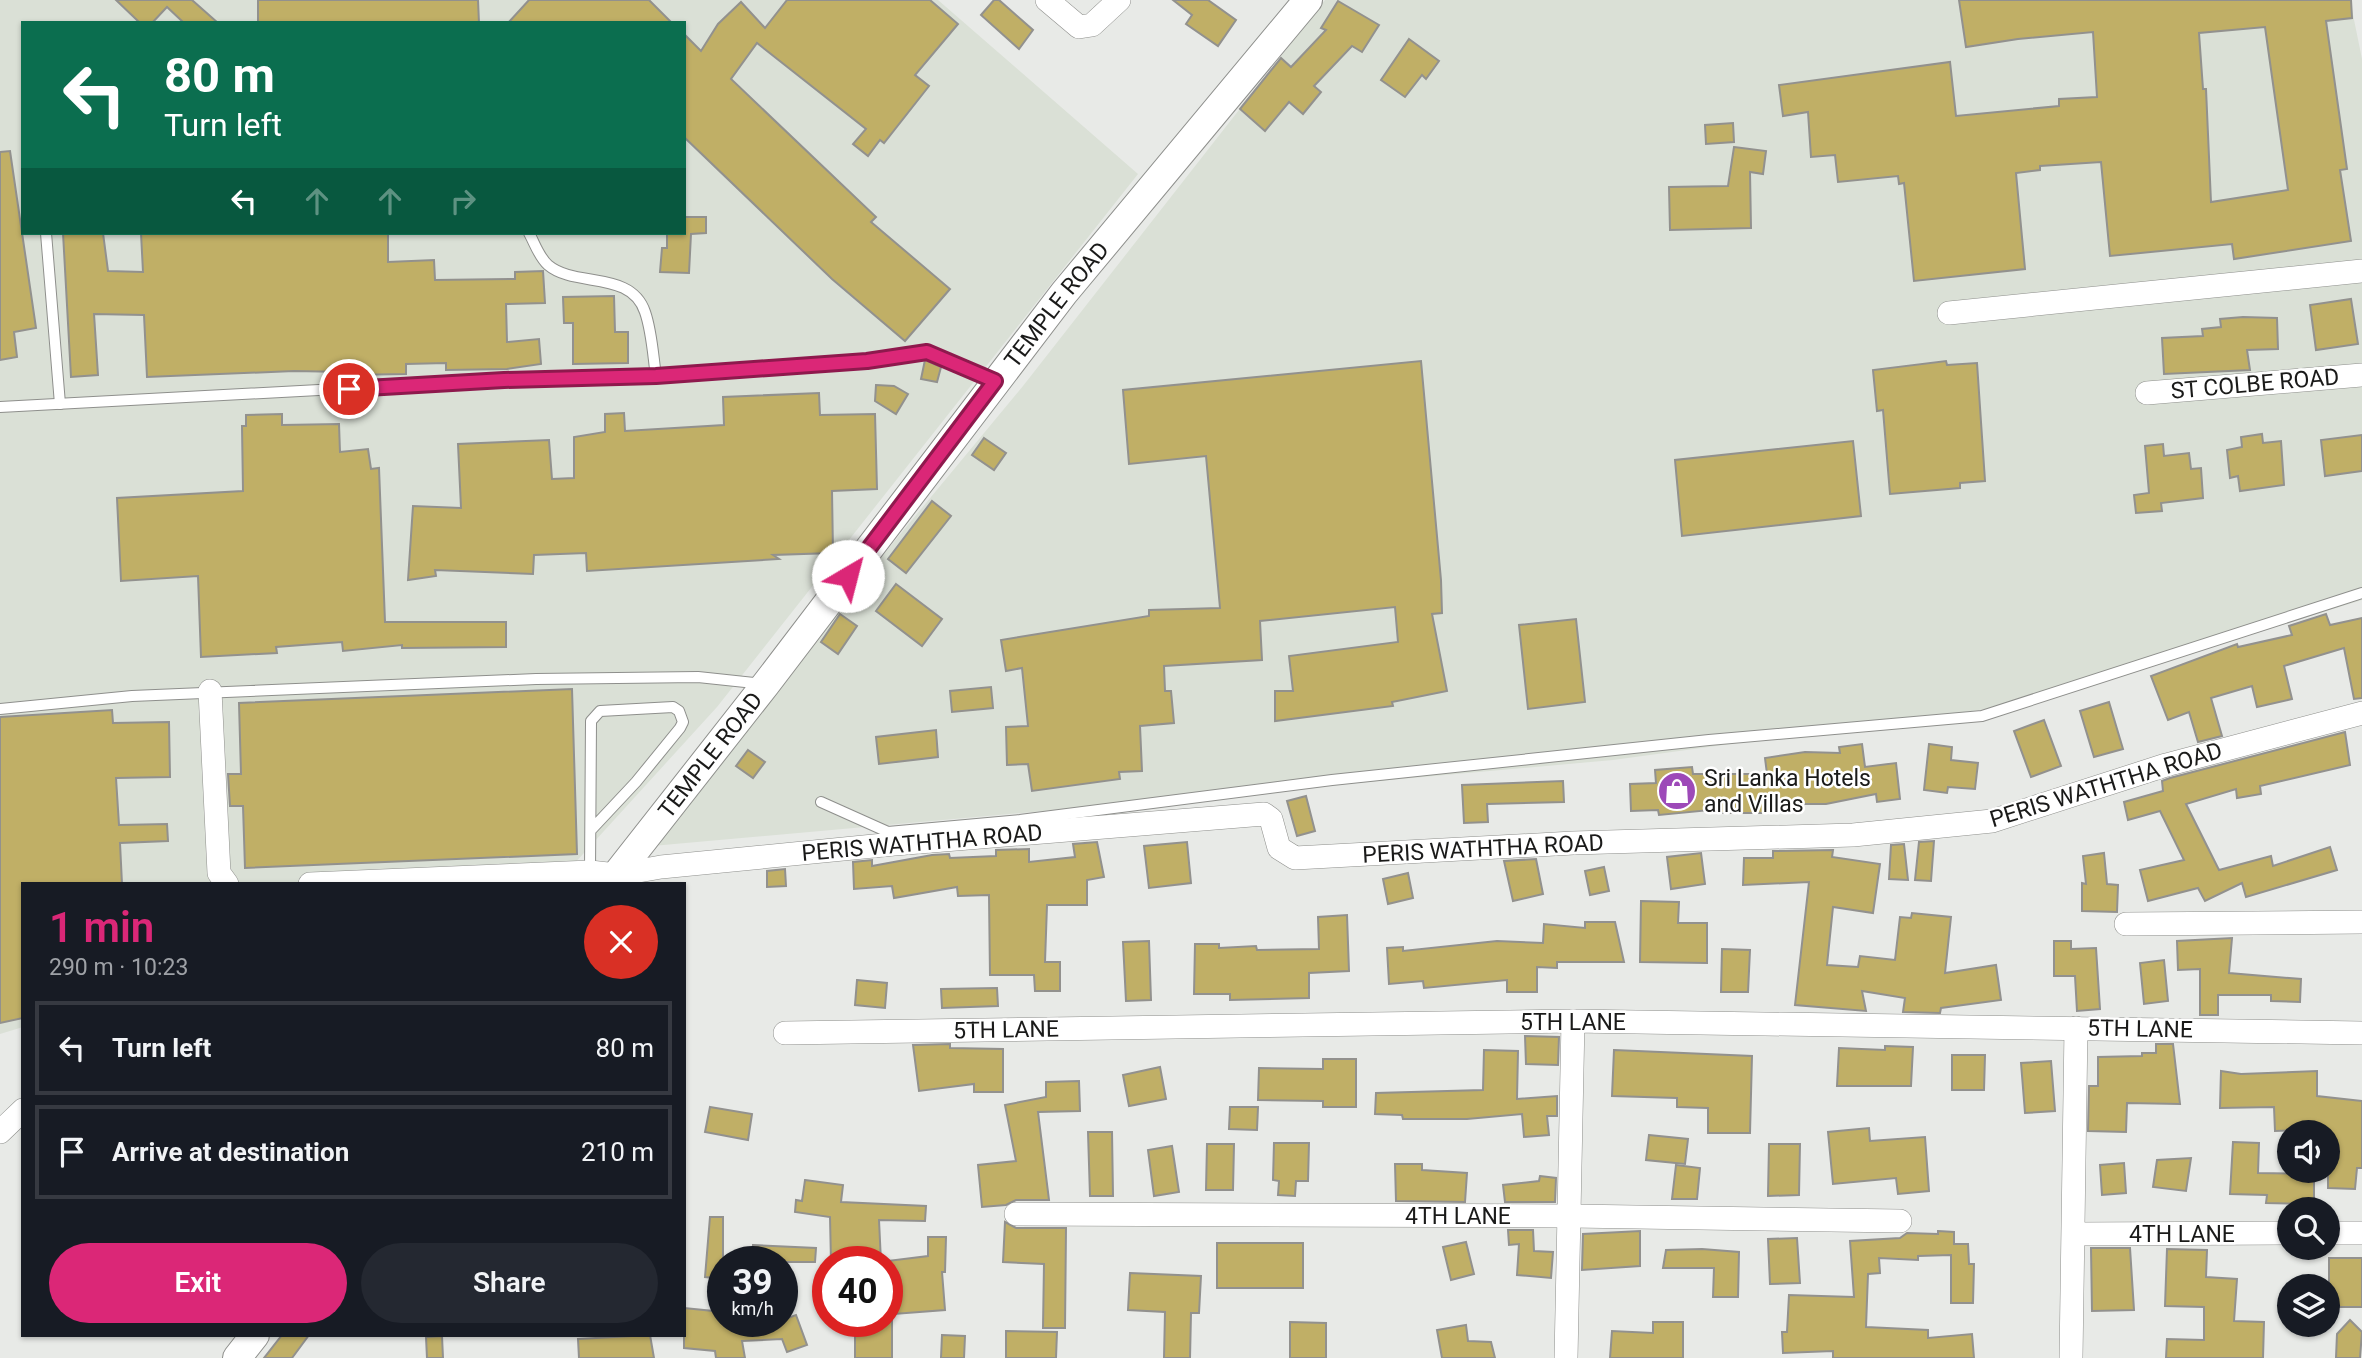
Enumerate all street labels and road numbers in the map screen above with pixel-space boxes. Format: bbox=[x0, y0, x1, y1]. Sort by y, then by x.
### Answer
street label: TEMPLE ROAD bbox=[999, 236, 1114, 373]
street label: ST COLBE ROAD bbox=[2170, 363, 2340, 405]
street label: TEMPLE ROAD bbox=[653, 687, 768, 823]
street label: PERIS WATHTHA ROAD bbox=[1987, 737, 2225, 833]
street label: PERIS WATHTHA ROAD bbox=[801, 819, 1043, 867]
street label: PERIS WATHTHA ROAD bbox=[1362, 829, 1604, 869]
street label: 5TH LANE bbox=[1520, 1009, 1626, 1036]
street label: 5TH LANE bbox=[2087, 1015, 2193, 1043]
street label: 5TH LANE bbox=[953, 1016, 1059, 1044]
street label: 4TH LANE bbox=[1405, 1203, 1511, 1230]
street label: 4TH LANE bbox=[2129, 1221, 2235, 1248]

